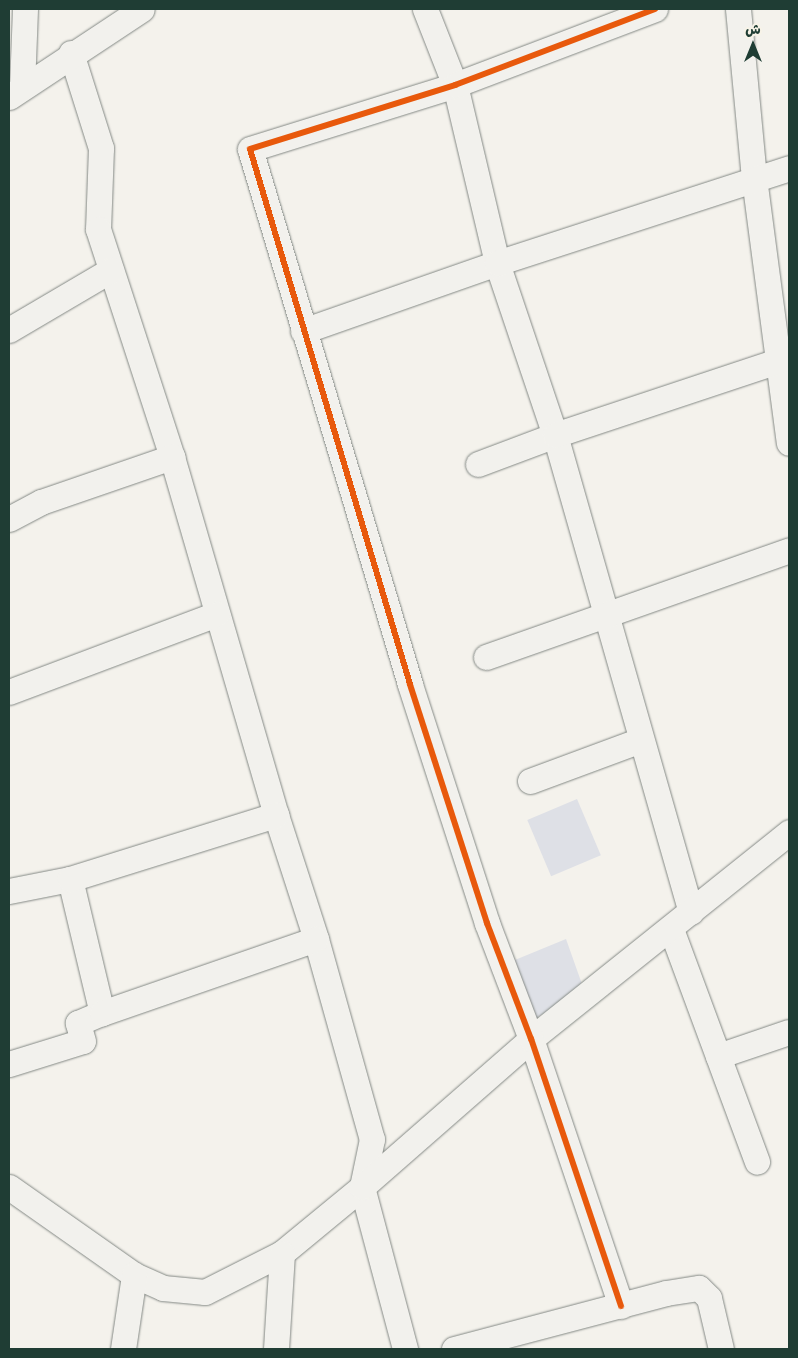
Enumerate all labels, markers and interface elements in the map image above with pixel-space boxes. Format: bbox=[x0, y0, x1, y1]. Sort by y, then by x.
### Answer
north arrow bbox=[728, 20, 778, 70]
text: ش bbox=[745, 21, 761, 38]

